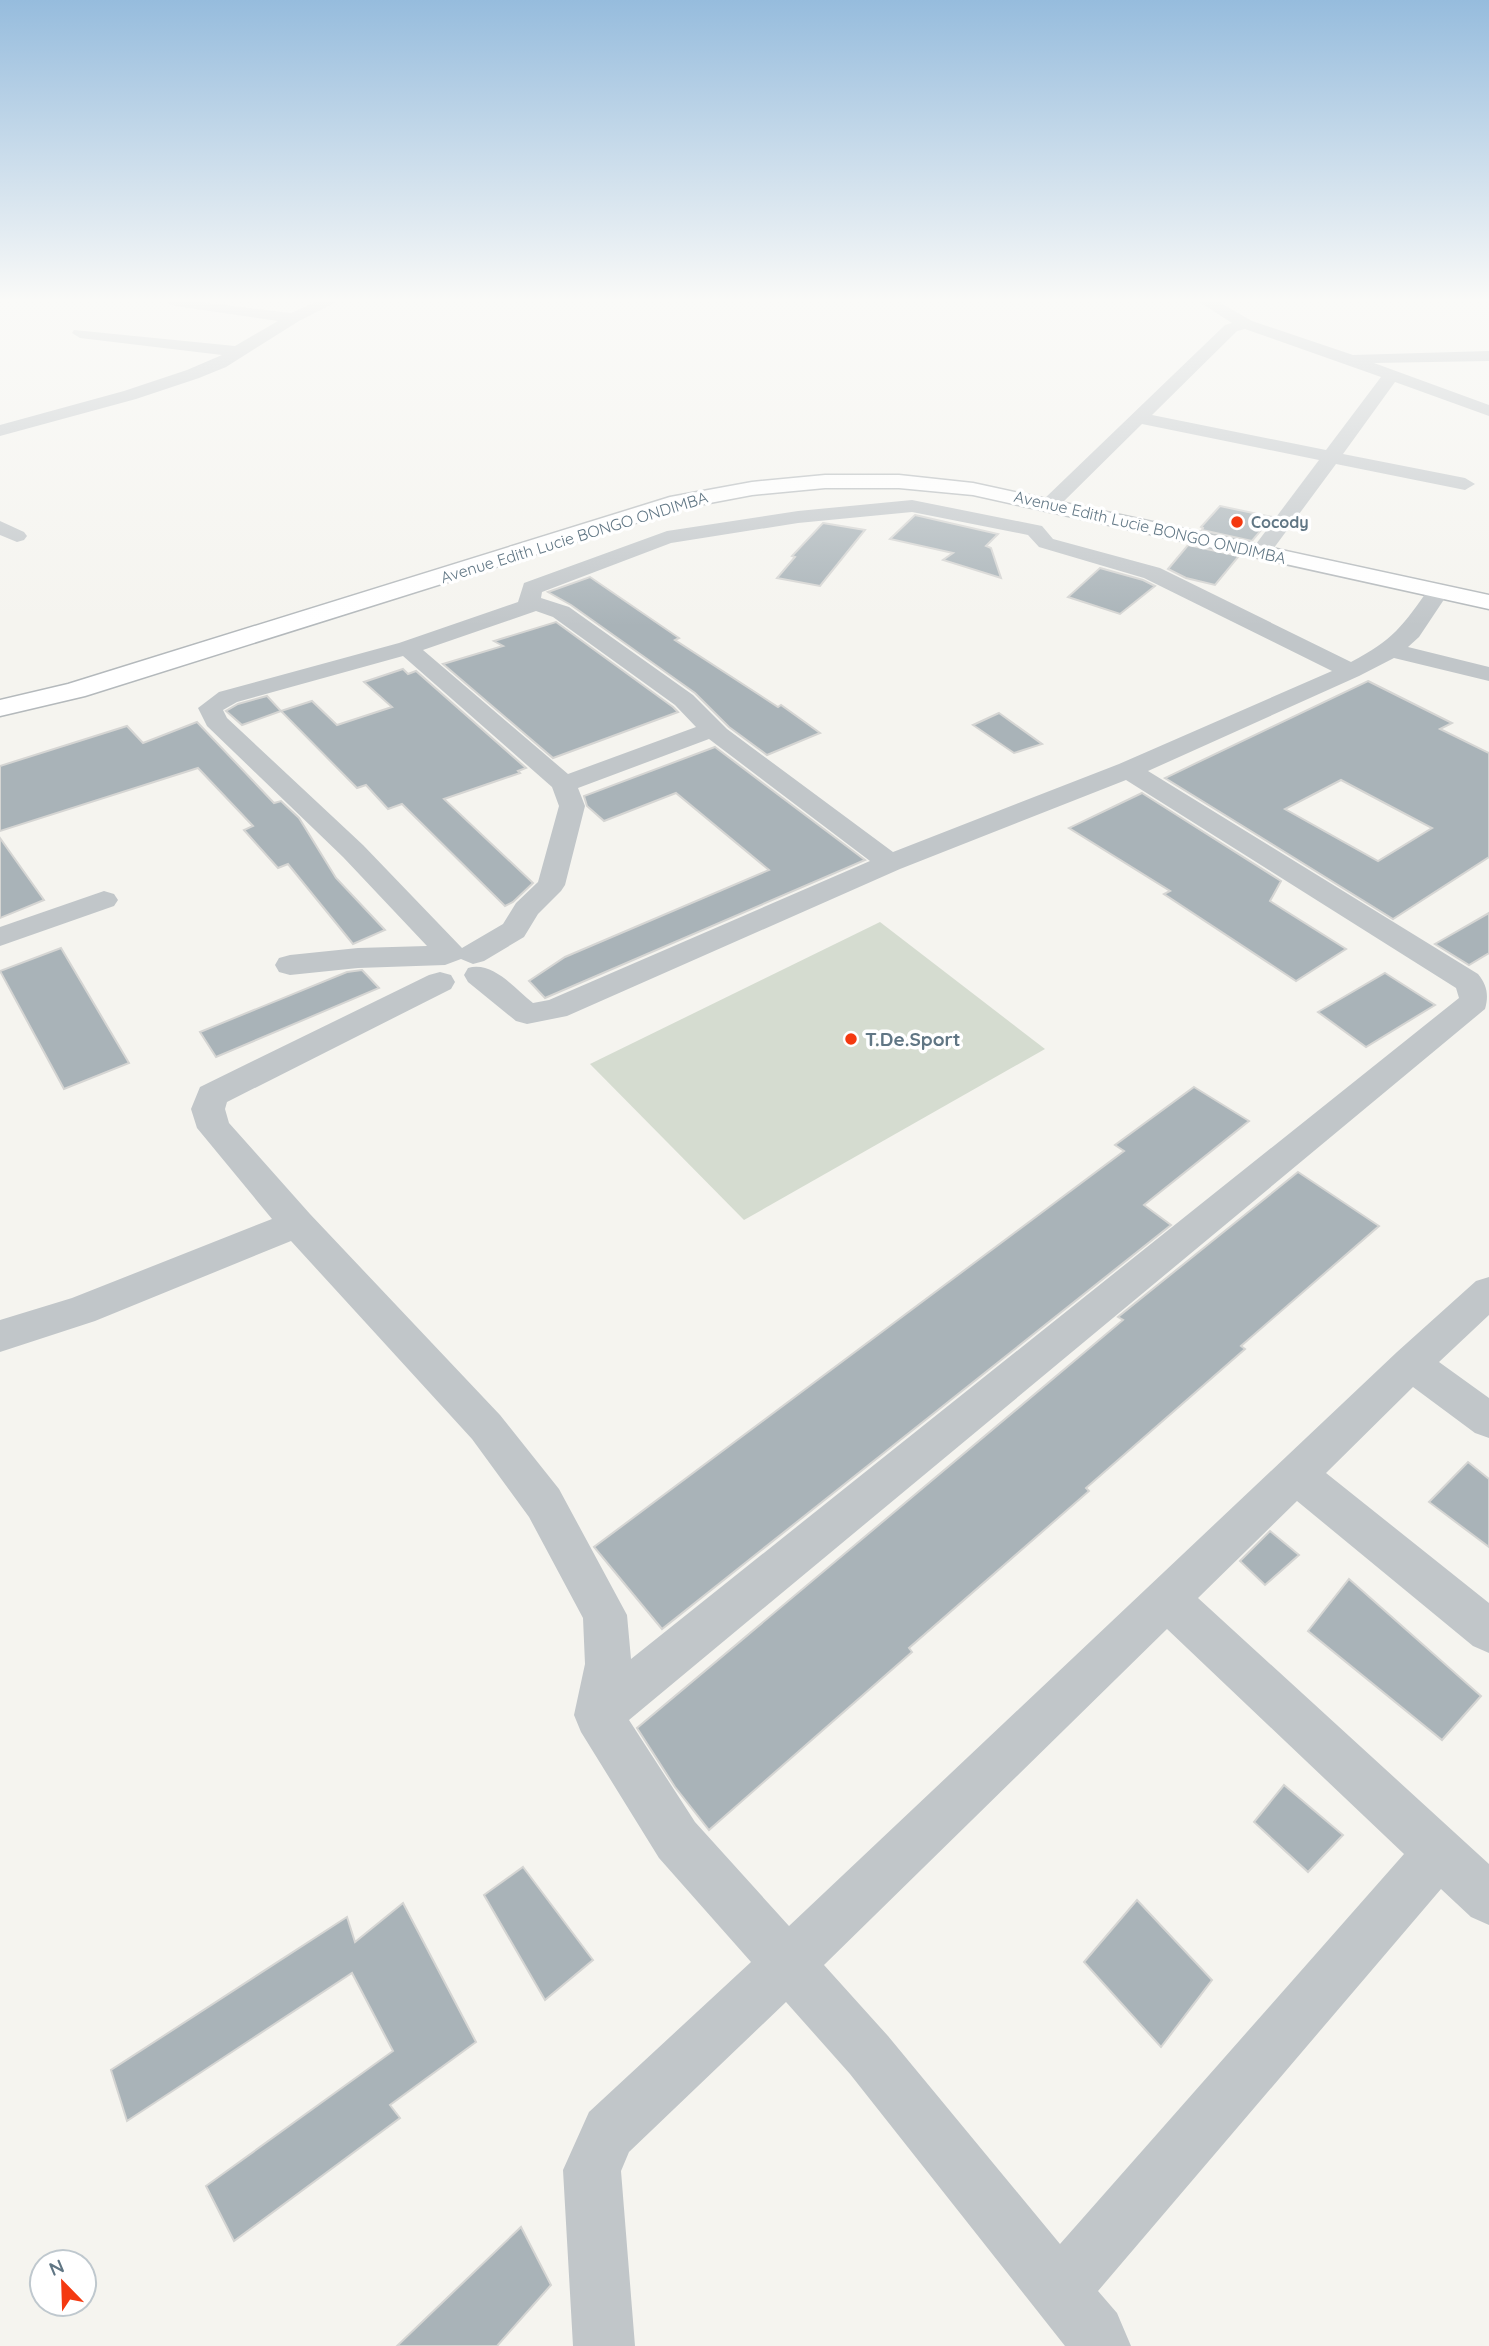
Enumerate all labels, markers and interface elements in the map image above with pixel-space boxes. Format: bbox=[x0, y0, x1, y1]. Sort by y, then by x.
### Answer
street label: Avenue Edith Lucie BONGO ONDIMBA bbox=[1012, 486, 1288, 568]
street label: Avenue Edith Lucie BONGO ONDIMBA bbox=[438, 487, 710, 587]
place label: Cocody bbox=[1251, 512, 1309, 532]
marker: Cocody bbox=[1229, 514, 1245, 530]
place label: T.De.Sport bbox=[865, 1027, 961, 1051]
marker: T.De.Sport bbox=[843, 1031, 859, 1047]
north arrow bbox=[28, 2248, 98, 2318]
text: N bbox=[45, 2254, 67, 2281]

